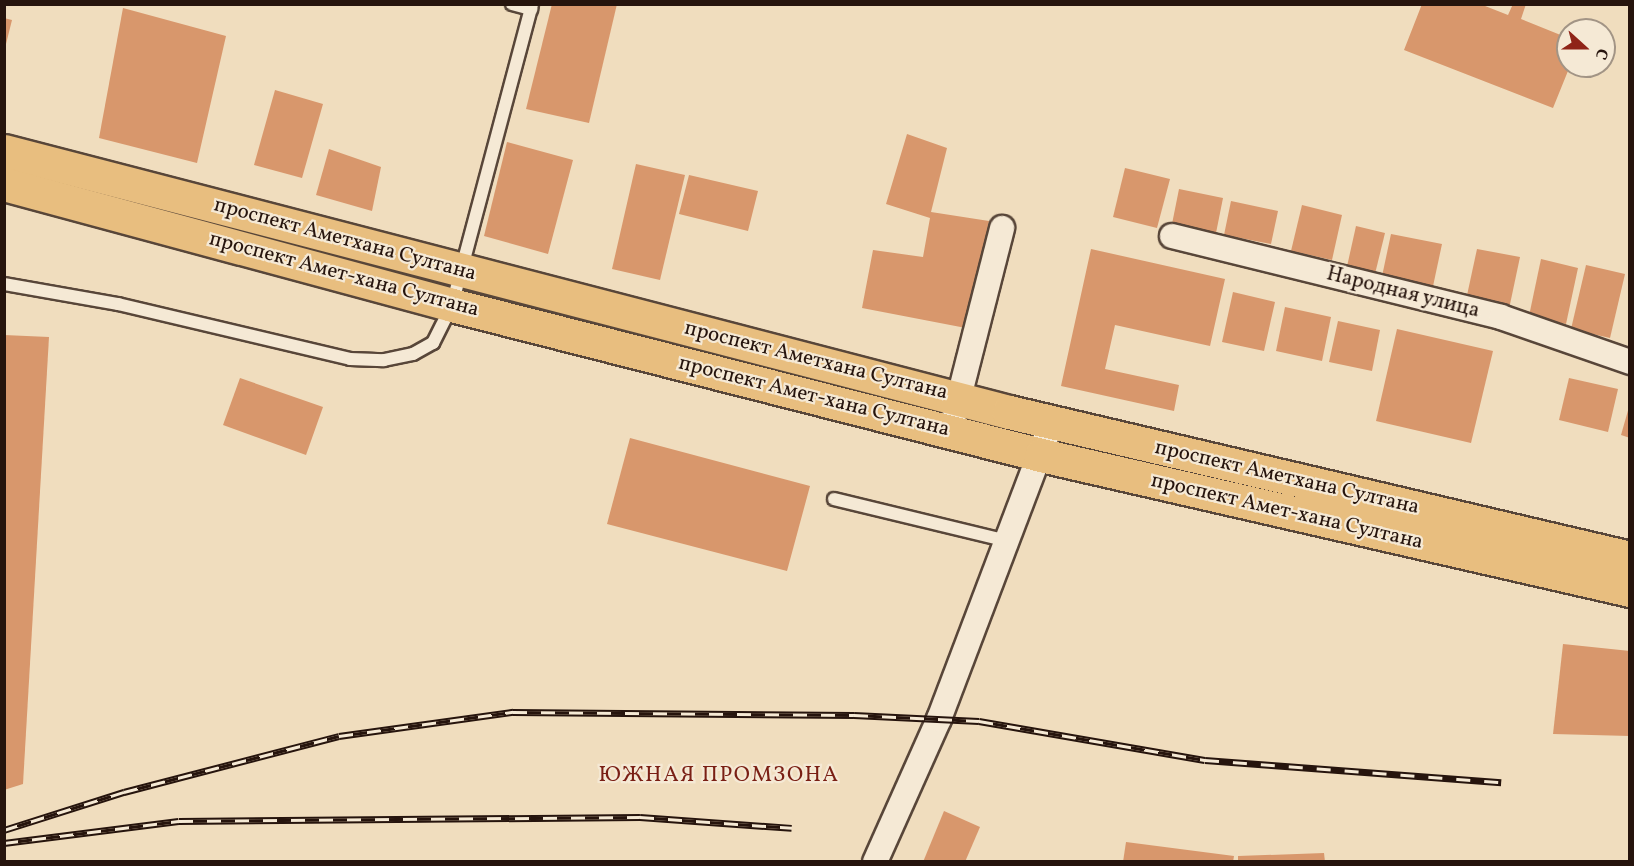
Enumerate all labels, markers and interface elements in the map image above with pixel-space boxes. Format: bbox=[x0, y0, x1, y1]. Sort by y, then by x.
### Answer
north arrow bbox=[1556, 18, 1616, 78]
text: С bbox=[1589, 45, 1613, 62]
street label: проспект Аметхана Султана bbox=[211, 193, 479, 287]
street label: проспект Амет-хана Султана bbox=[206, 227, 482, 323]
street label: Народная улица bbox=[1324, 262, 1482, 324]
street label: проспект Аметхана Султана bbox=[682, 316, 950, 406]
street label: проспект Амет-хана Султана bbox=[676, 351, 952, 443]
street label: проспект Аметхана Султана bbox=[1152, 435, 1422, 521]
street label: проспект Амет-хана Султана bbox=[1149, 468, 1425, 556]
district label: ЮЖНАЯ ПРОМЗОНА bbox=[598, 763, 840, 789]

